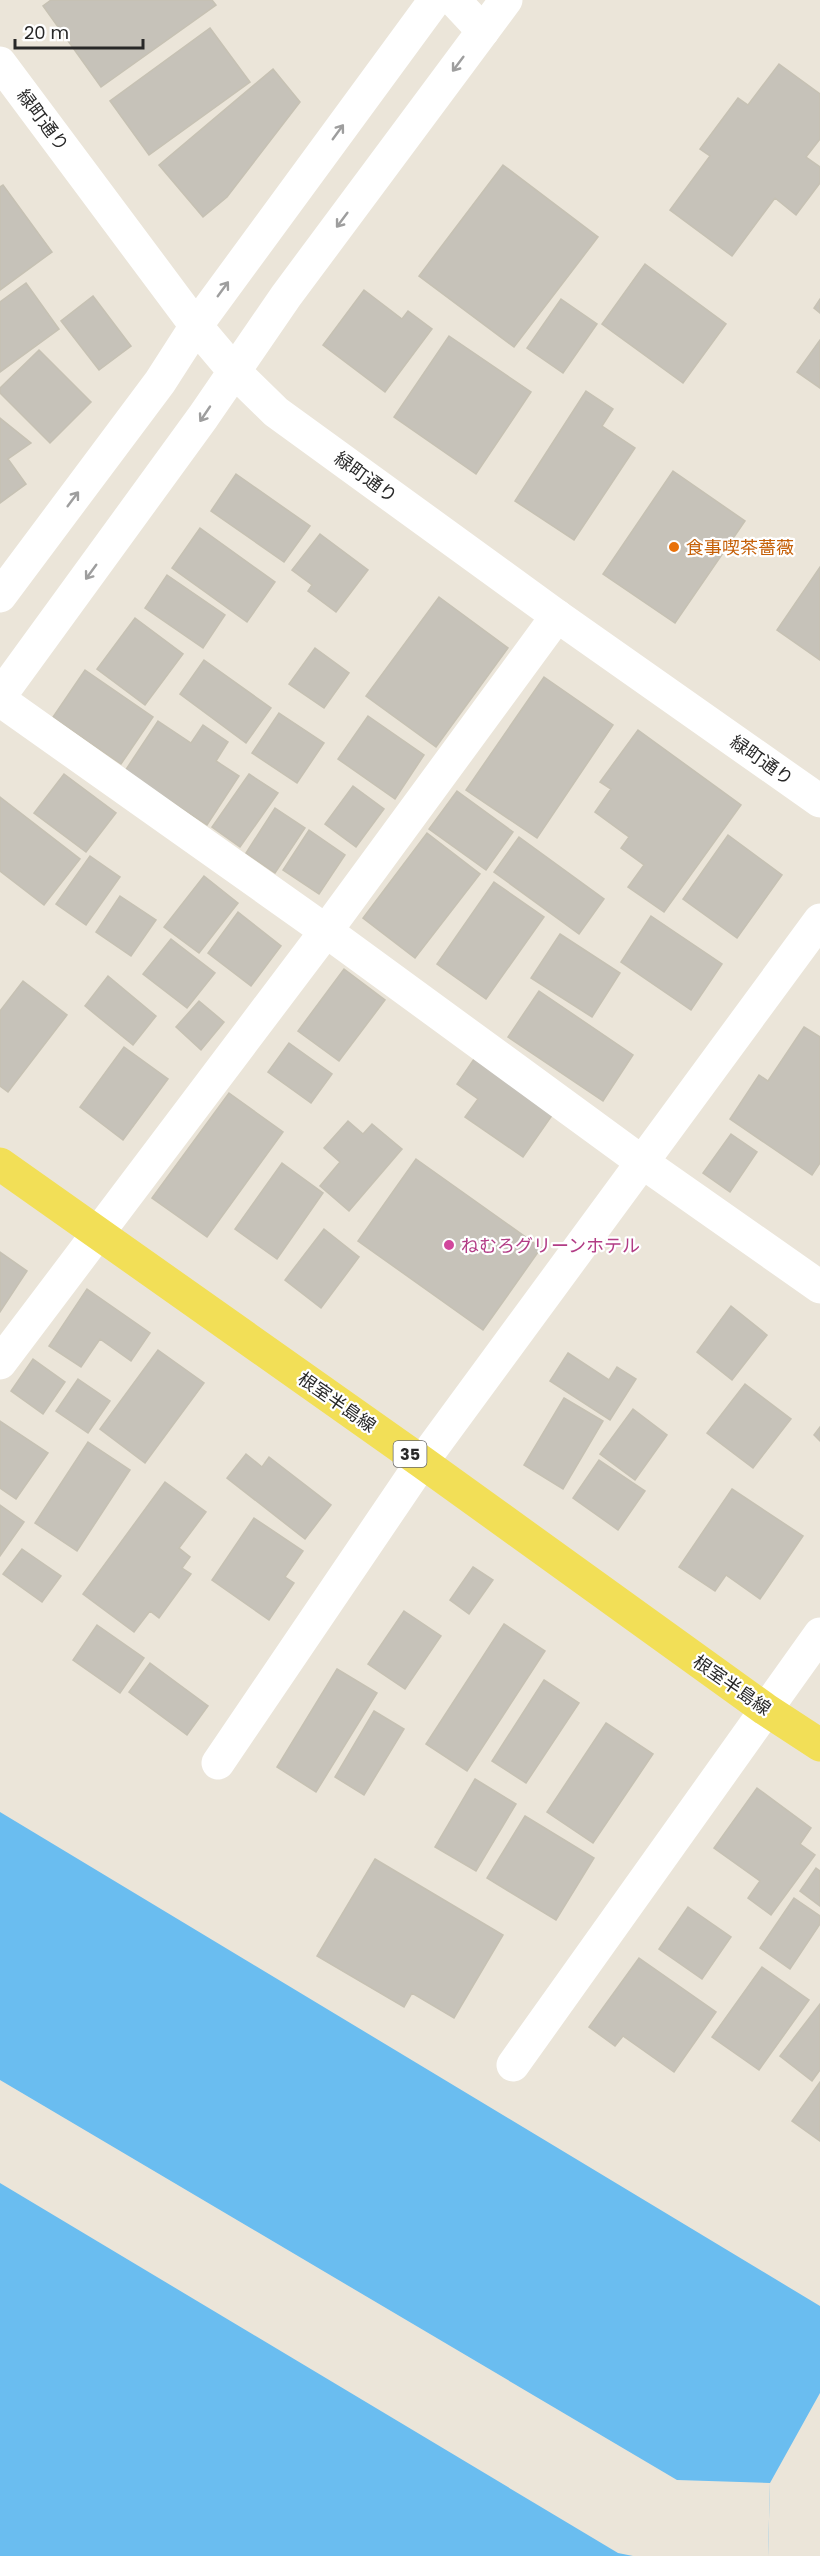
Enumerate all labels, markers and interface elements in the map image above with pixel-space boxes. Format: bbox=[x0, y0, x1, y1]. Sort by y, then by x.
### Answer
scale bar bbox=[15, 12, 142, 50]
text: 20 m bbox=[24, 20, 69, 45]
one-way arrow bbox=[452, 55, 465, 71]
street label: 緑町通り bbox=[11, 84, 75, 156]
one-way arrow bbox=[332, 125, 345, 141]
one-way arrow bbox=[336, 212, 348, 228]
one-way arrow bbox=[217, 282, 229, 298]
one-way arrow bbox=[199, 405, 211, 421]
street label: 緑町通り bbox=[330, 446, 402, 508]
one-way arrow bbox=[66, 491, 79, 507]
place label: 食事喫茶薔薇 bbox=[686, 535, 794, 560]
marker: 食事喫茶薔薇 bbox=[667, 540, 681, 554]
one-way arrow bbox=[85, 563, 97, 579]
street label: 緑町通り bbox=[725, 729, 799, 791]
place label: ねむろグリーンホテル bbox=[461, 1233, 640, 1258]
marker: ねむろグリーンホテル bbox=[442, 1238, 456, 1252]
street label: 根室半島線 bbox=[293, 1366, 381, 1438]
road number: 35 bbox=[394, 1441, 426, 1467]
street label: 根室半島線 bbox=[688, 1649, 776, 1721]

